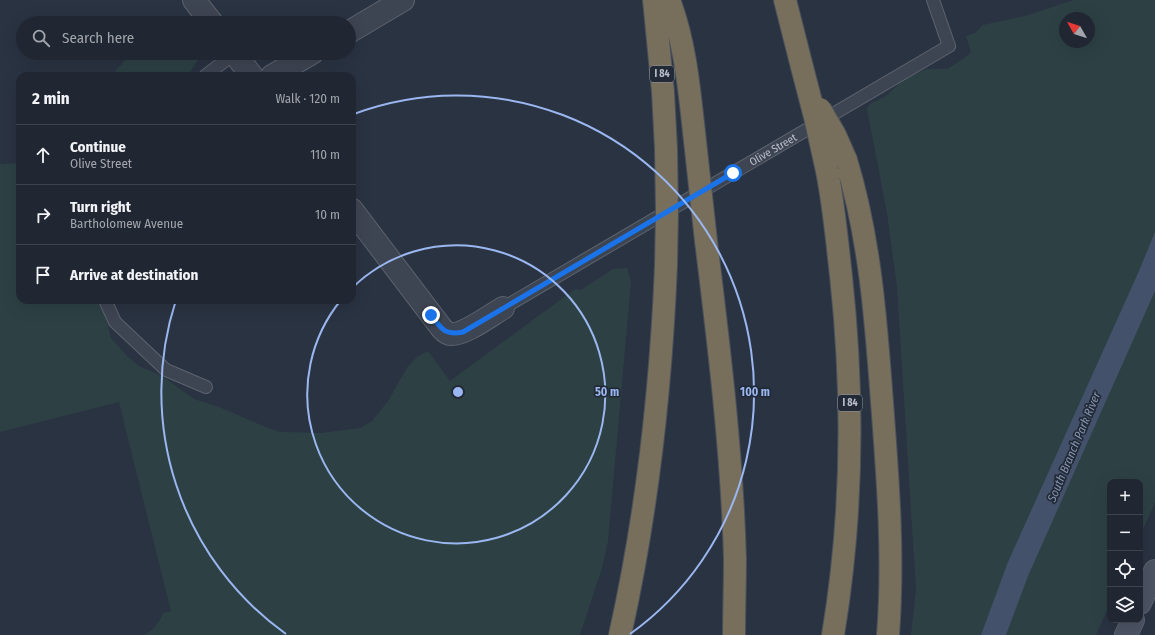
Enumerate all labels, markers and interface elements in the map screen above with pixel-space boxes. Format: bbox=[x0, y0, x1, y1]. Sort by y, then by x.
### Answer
north arrow bbox=[1059, 12, 1095, 48]
search box bbox=[16, 16, 356, 60]
icon: search bbox=[30, 27, 52, 49]
text: Search here bbox=[62, 29, 134, 47]
road number: I 84 bbox=[650, 66, 674, 82]
text: 2 min bbox=[32, 88, 70, 109]
text: Walk · 120 m bbox=[275, 91, 340, 106]
street label: Olive Street bbox=[747, 130, 799, 168]
text: Continue bbox=[70, 138, 126, 156]
icon: ahead bbox=[32, 144, 54, 166]
text: 110 m bbox=[310, 147, 340, 162]
text: Olive Street bbox=[70, 156, 132, 171]
route start bbox=[724, 164, 742, 182]
text: Turn right bbox=[70, 198, 131, 216]
icon: right bbox=[32, 204, 54, 226]
text: 10 m bbox=[315, 207, 340, 222]
text: Bartholomew Avenue bbox=[70, 216, 183, 231]
icon: arrive bbox=[32, 264, 54, 286]
text: Arrive at destination bbox=[70, 266, 198, 284]
route end bbox=[422, 306, 440, 324]
centre of rings bbox=[451, 385, 465, 399]
text: 50 m bbox=[595, 385, 619, 399]
text: 100 m bbox=[740, 385, 770, 399]
water label: South Branch Park River bbox=[1044, 389, 1104, 505]
road number: I 84 bbox=[838, 395, 862, 411]
map controls bbox=[1107, 479, 1143, 623]
button: + bbox=[1107, 479, 1143, 515]
button: − bbox=[1107, 515, 1143, 551]
button: locate bbox=[1107, 551, 1143, 587]
button: layers bbox=[1107, 587, 1143, 623]

